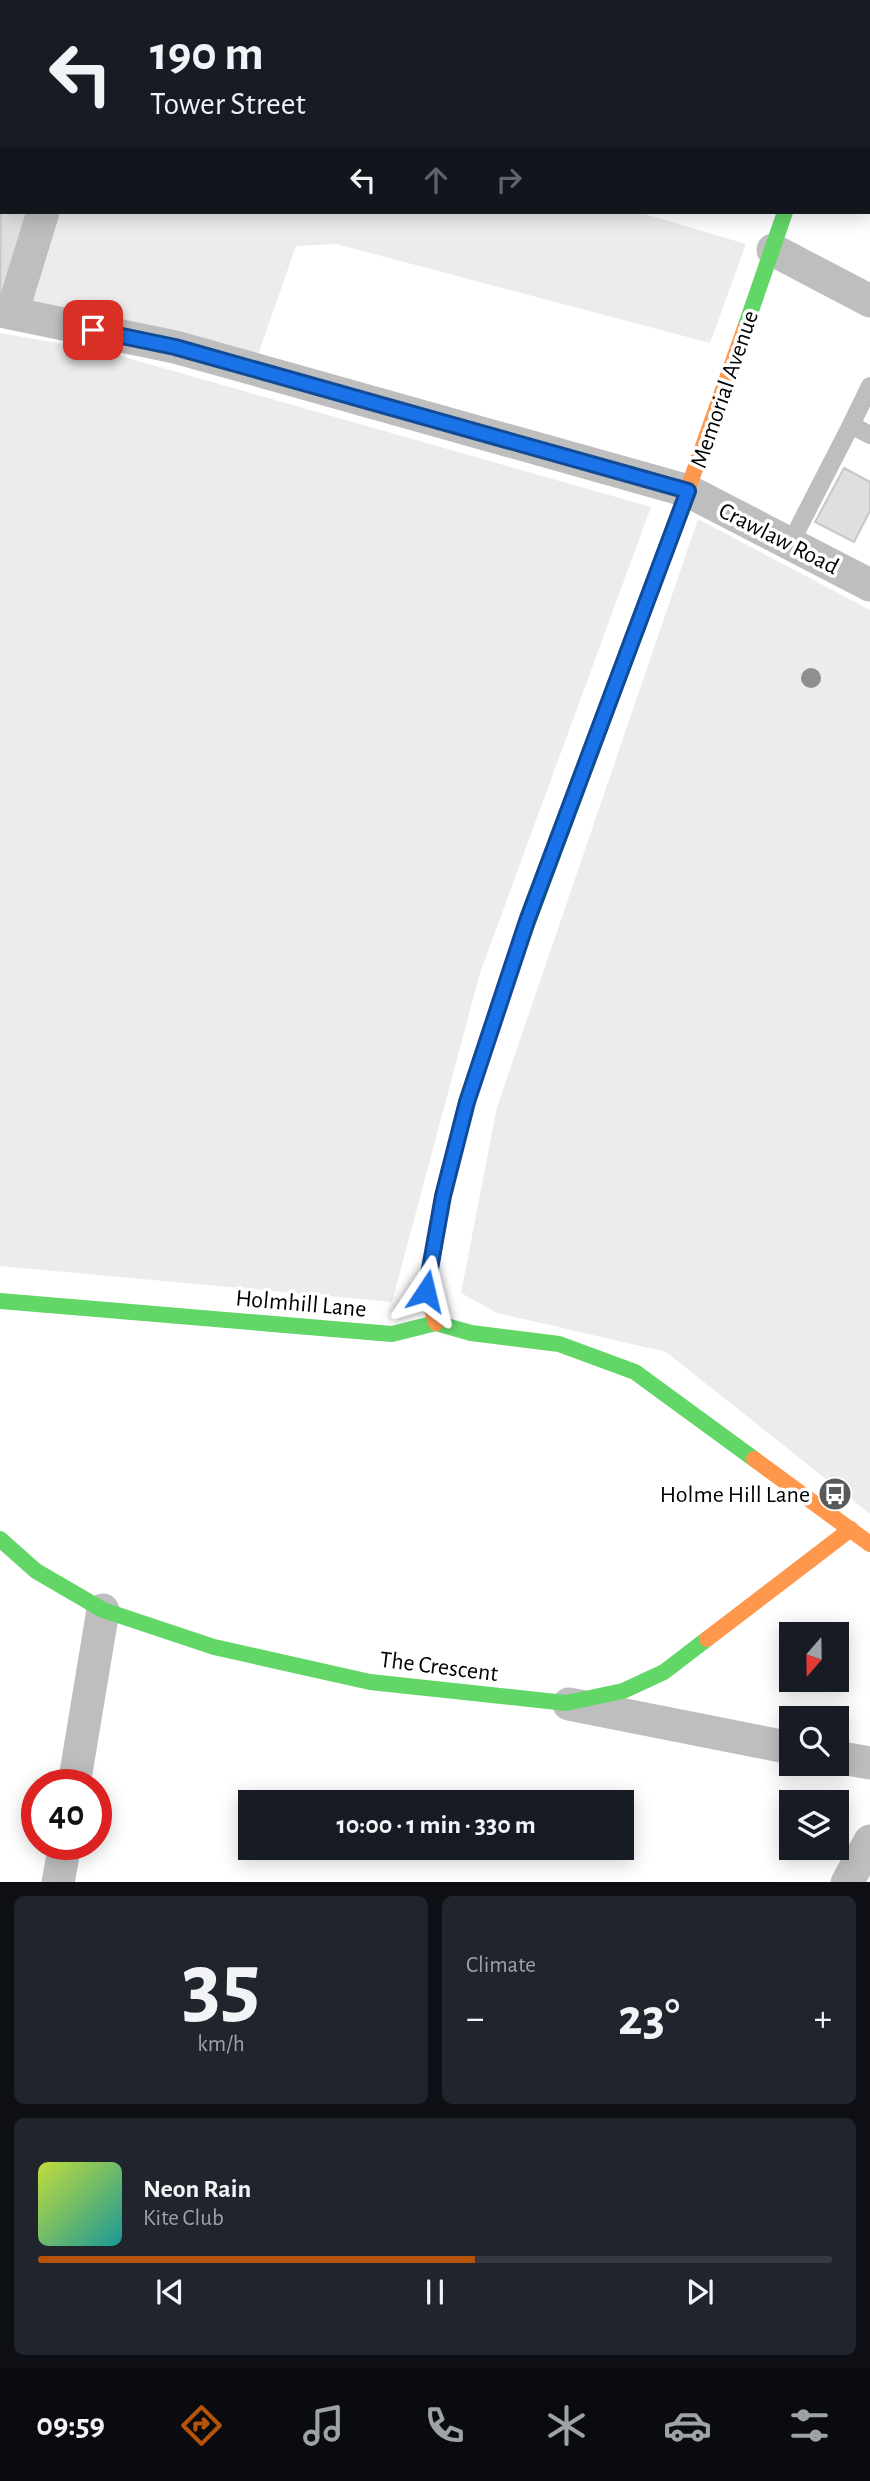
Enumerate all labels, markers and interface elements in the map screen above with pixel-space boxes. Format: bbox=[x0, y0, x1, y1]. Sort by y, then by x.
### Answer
icon: left bbox=[35, 28, 126, 119]
text: 190 m bbox=[150, 30, 264, 79]
text: Tower Street bbox=[150, 88, 306, 120]
icon: left bbox=[344, 161, 382, 199]
icon: ahead bbox=[417, 161, 455, 199]
icon: right bbox=[490, 161, 528, 199]
pin bbox=[63, 300, 123, 360]
street label: Memorial Avenue bbox=[687, 308, 763, 471]
icon: arrive bbox=[74, 311, 112, 349]
street label: Crawlaw Road bbox=[715, 498, 842, 579]
position arrow bbox=[389, 1254, 463, 1328]
street label: Holmhill Lane bbox=[234, 1286, 367, 1322]
bus stop icon: Holme Hill Lane bbox=[816, 1475, 854, 1513]
place label: Holme Hill Lane bbox=[660, 1483, 810, 1507]
north arrow bbox=[779, 1622, 849, 1692]
map controls bbox=[779, 1622, 849, 1860]
street label: The Crescent bbox=[378, 1648, 500, 1686]
button: search bbox=[779, 1706, 849, 1776]
speed limit sign: 40 bbox=[21, 1769, 112, 1860]
button: layers bbox=[779, 1790, 849, 1860]
text: 10:00 · 1 min · 330 m bbox=[336, 1812, 536, 1838]
text: 35 bbox=[182, 1940, 260, 2031]
text: Climate bbox=[466, 1954, 536, 1977]
text: 23° bbox=[618, 1992, 680, 2044]
text: − bbox=[466, 2000, 484, 2038]
text: + bbox=[814, 2000, 832, 2038]
text: km/h bbox=[197, 2033, 245, 2056]
text: Neon Rain bbox=[143, 2176, 251, 2202]
text: Kite Club bbox=[143, 2207, 224, 2230]
icon: previous bbox=[151, 2273, 189, 2311]
icon: pause bbox=[416, 2273, 454, 2311]
icon: next bbox=[681, 2273, 719, 2311]
icon: directions bbox=[177, 2401, 226, 2450]
icon: music bbox=[299, 2401, 348, 2450]
icon: phone bbox=[420, 2401, 469, 2450]
icon: climate bbox=[542, 2401, 591, 2450]
icon: car bbox=[663, 2401, 712, 2450]
icon: filters bbox=[785, 2401, 834, 2450]
text: 09:59 bbox=[36, 2409, 105, 2441]

